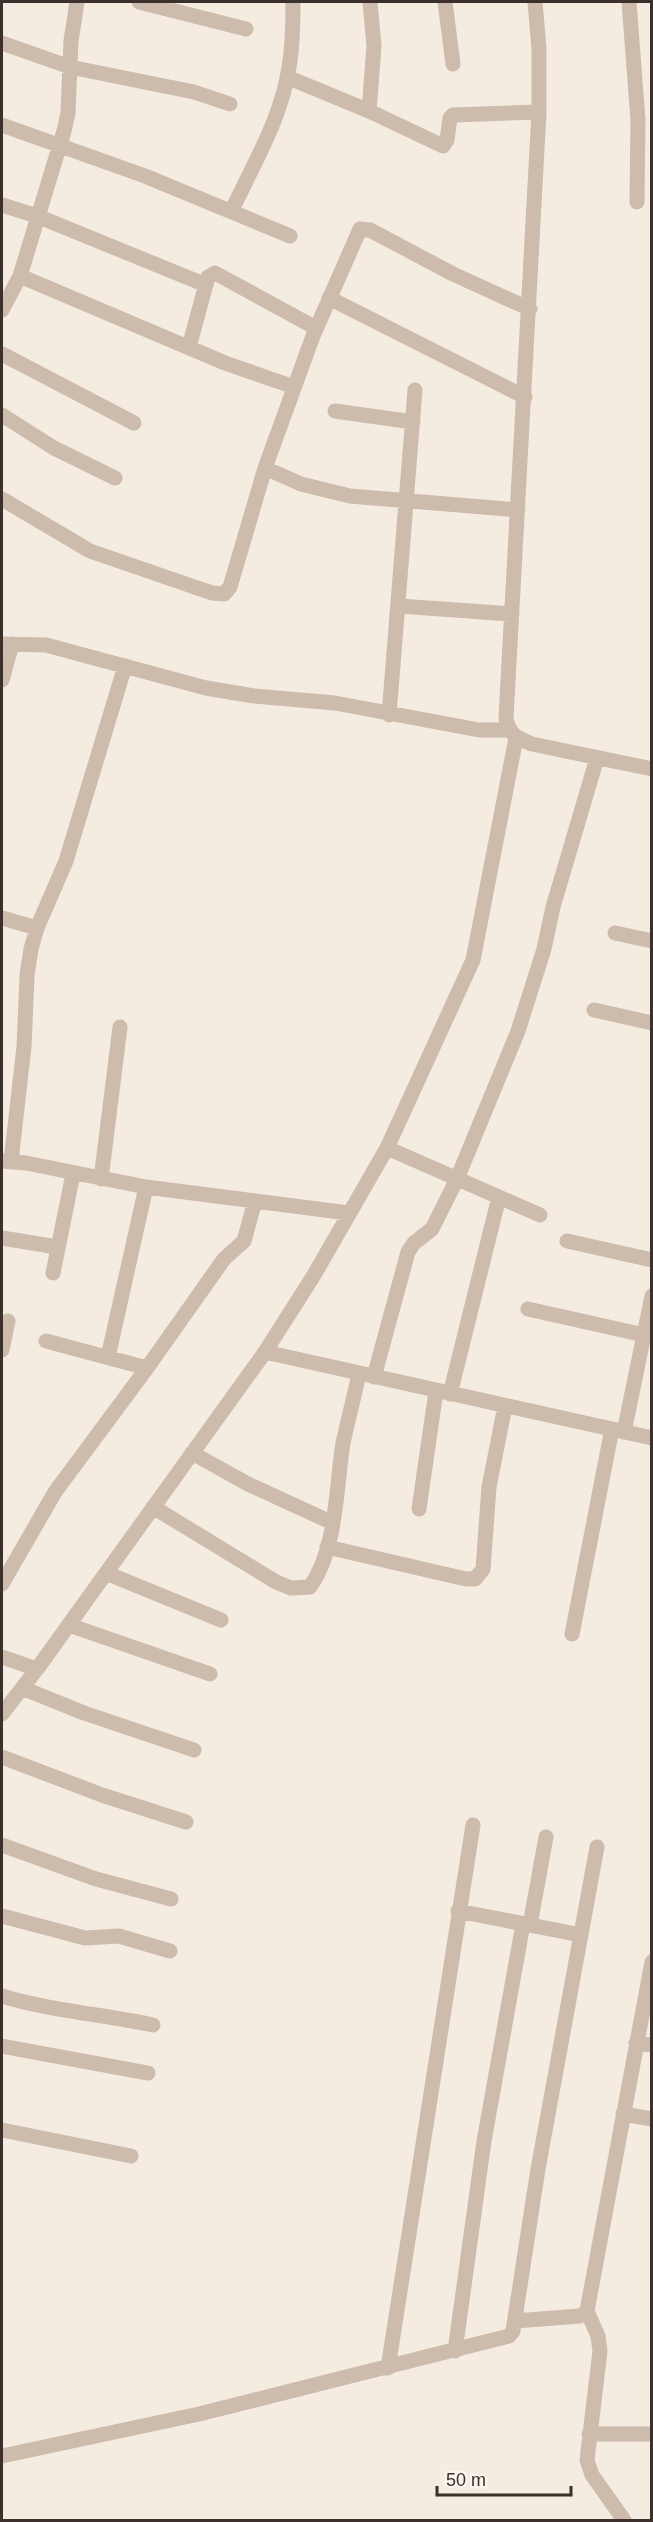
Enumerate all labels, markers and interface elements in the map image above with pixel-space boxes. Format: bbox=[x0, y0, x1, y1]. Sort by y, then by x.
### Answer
scale bar bbox=[437, 2459, 570, 2497]
text: 50 m bbox=[446, 2470, 486, 2490]

